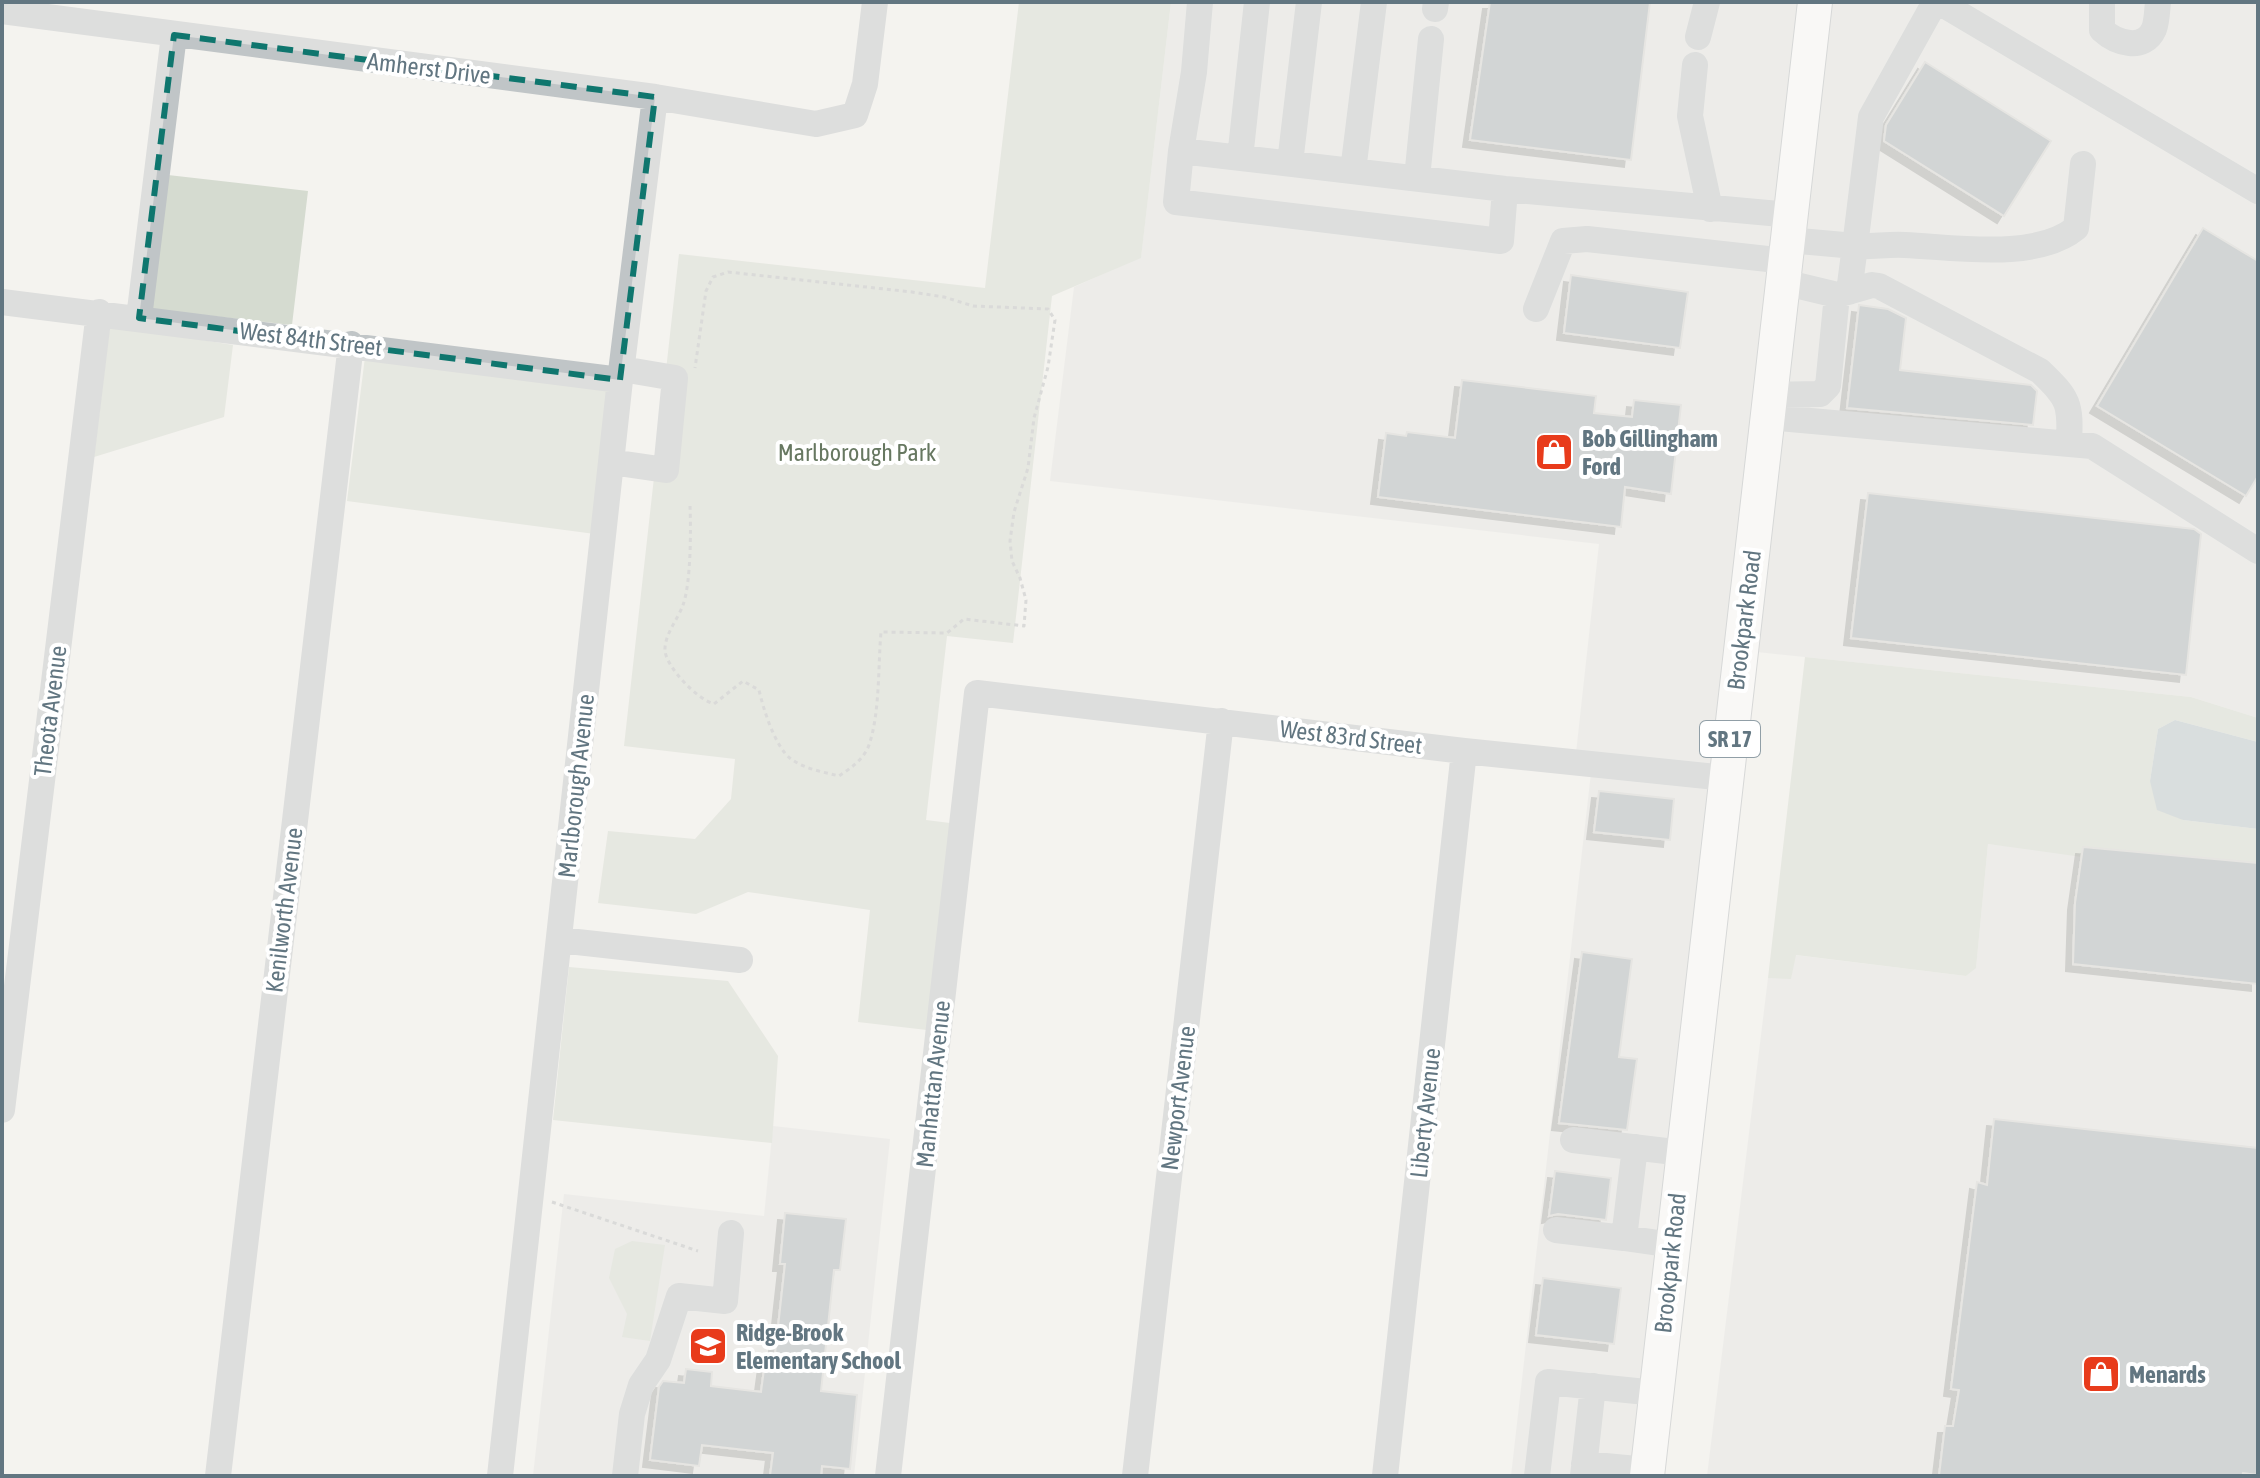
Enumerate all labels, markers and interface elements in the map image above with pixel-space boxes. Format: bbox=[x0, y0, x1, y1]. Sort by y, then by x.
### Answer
street label: Amherst Drive bbox=[366, 47, 492, 89]
street label: West 84th Street bbox=[238, 317, 384, 361]
place label: Bob Gillingham Ford bbox=[1582, 425, 1718, 480]
shop icon: Bob Gillingham Ford bbox=[1533, 431, 1575, 473]
park label: Marlborough Park bbox=[778, 439, 937, 466]
street label: Brookpark Road bbox=[1722, 548, 1766, 692]
street label: Theota Avenue bbox=[29, 644, 71, 778]
street label: Marlborough Avenue bbox=[553, 693, 599, 879]
street label: West 83rd Street bbox=[1278, 715, 1424, 759]
road number: SR 17 bbox=[1700, 721, 1760, 757]
street label: Kenilworth Avenue bbox=[260, 826, 308, 994]
street label: Manhattan Avenue bbox=[911, 999, 955, 1169]
street label: Newport Avenue bbox=[1156, 1024, 1200, 1172]
street label: Liberty Avenue bbox=[1405, 1047, 1445, 1179]
street label: Brookpark Road bbox=[1649, 1192, 1691, 1334]
place label: Ridge-Brook Elementary School bbox=[736, 1319, 902, 1374]
school or university icon: Ridge-Brook Elementary School bbox=[687, 1325, 729, 1367]
shop icon: Menards bbox=[2080, 1353, 2122, 1395]
place label: Menards bbox=[2129, 1361, 2206, 1388]

